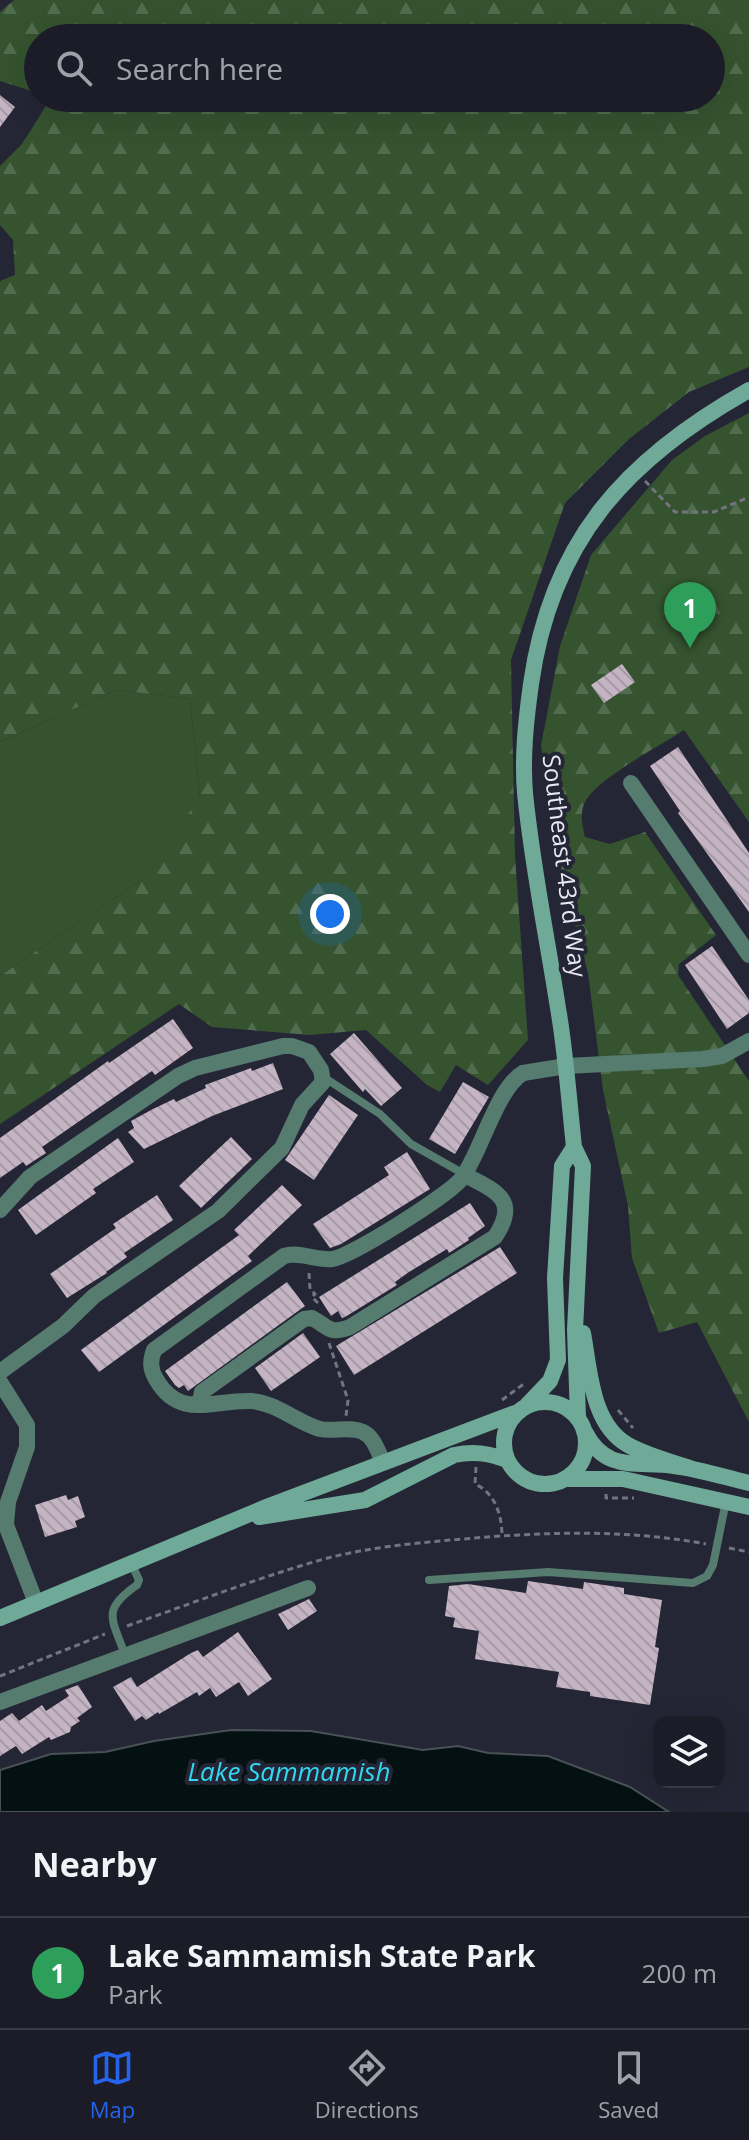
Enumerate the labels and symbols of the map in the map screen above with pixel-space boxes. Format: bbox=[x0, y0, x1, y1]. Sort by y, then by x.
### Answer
pin: 1 bbox=[664, 582, 716, 648]
street label: Southeast 43rd Way bbox=[535, 752, 596, 980]
your location bbox=[310, 894, 350, 934]
water label: Lake Sammamish bbox=[188, 1753, 390, 1789]

